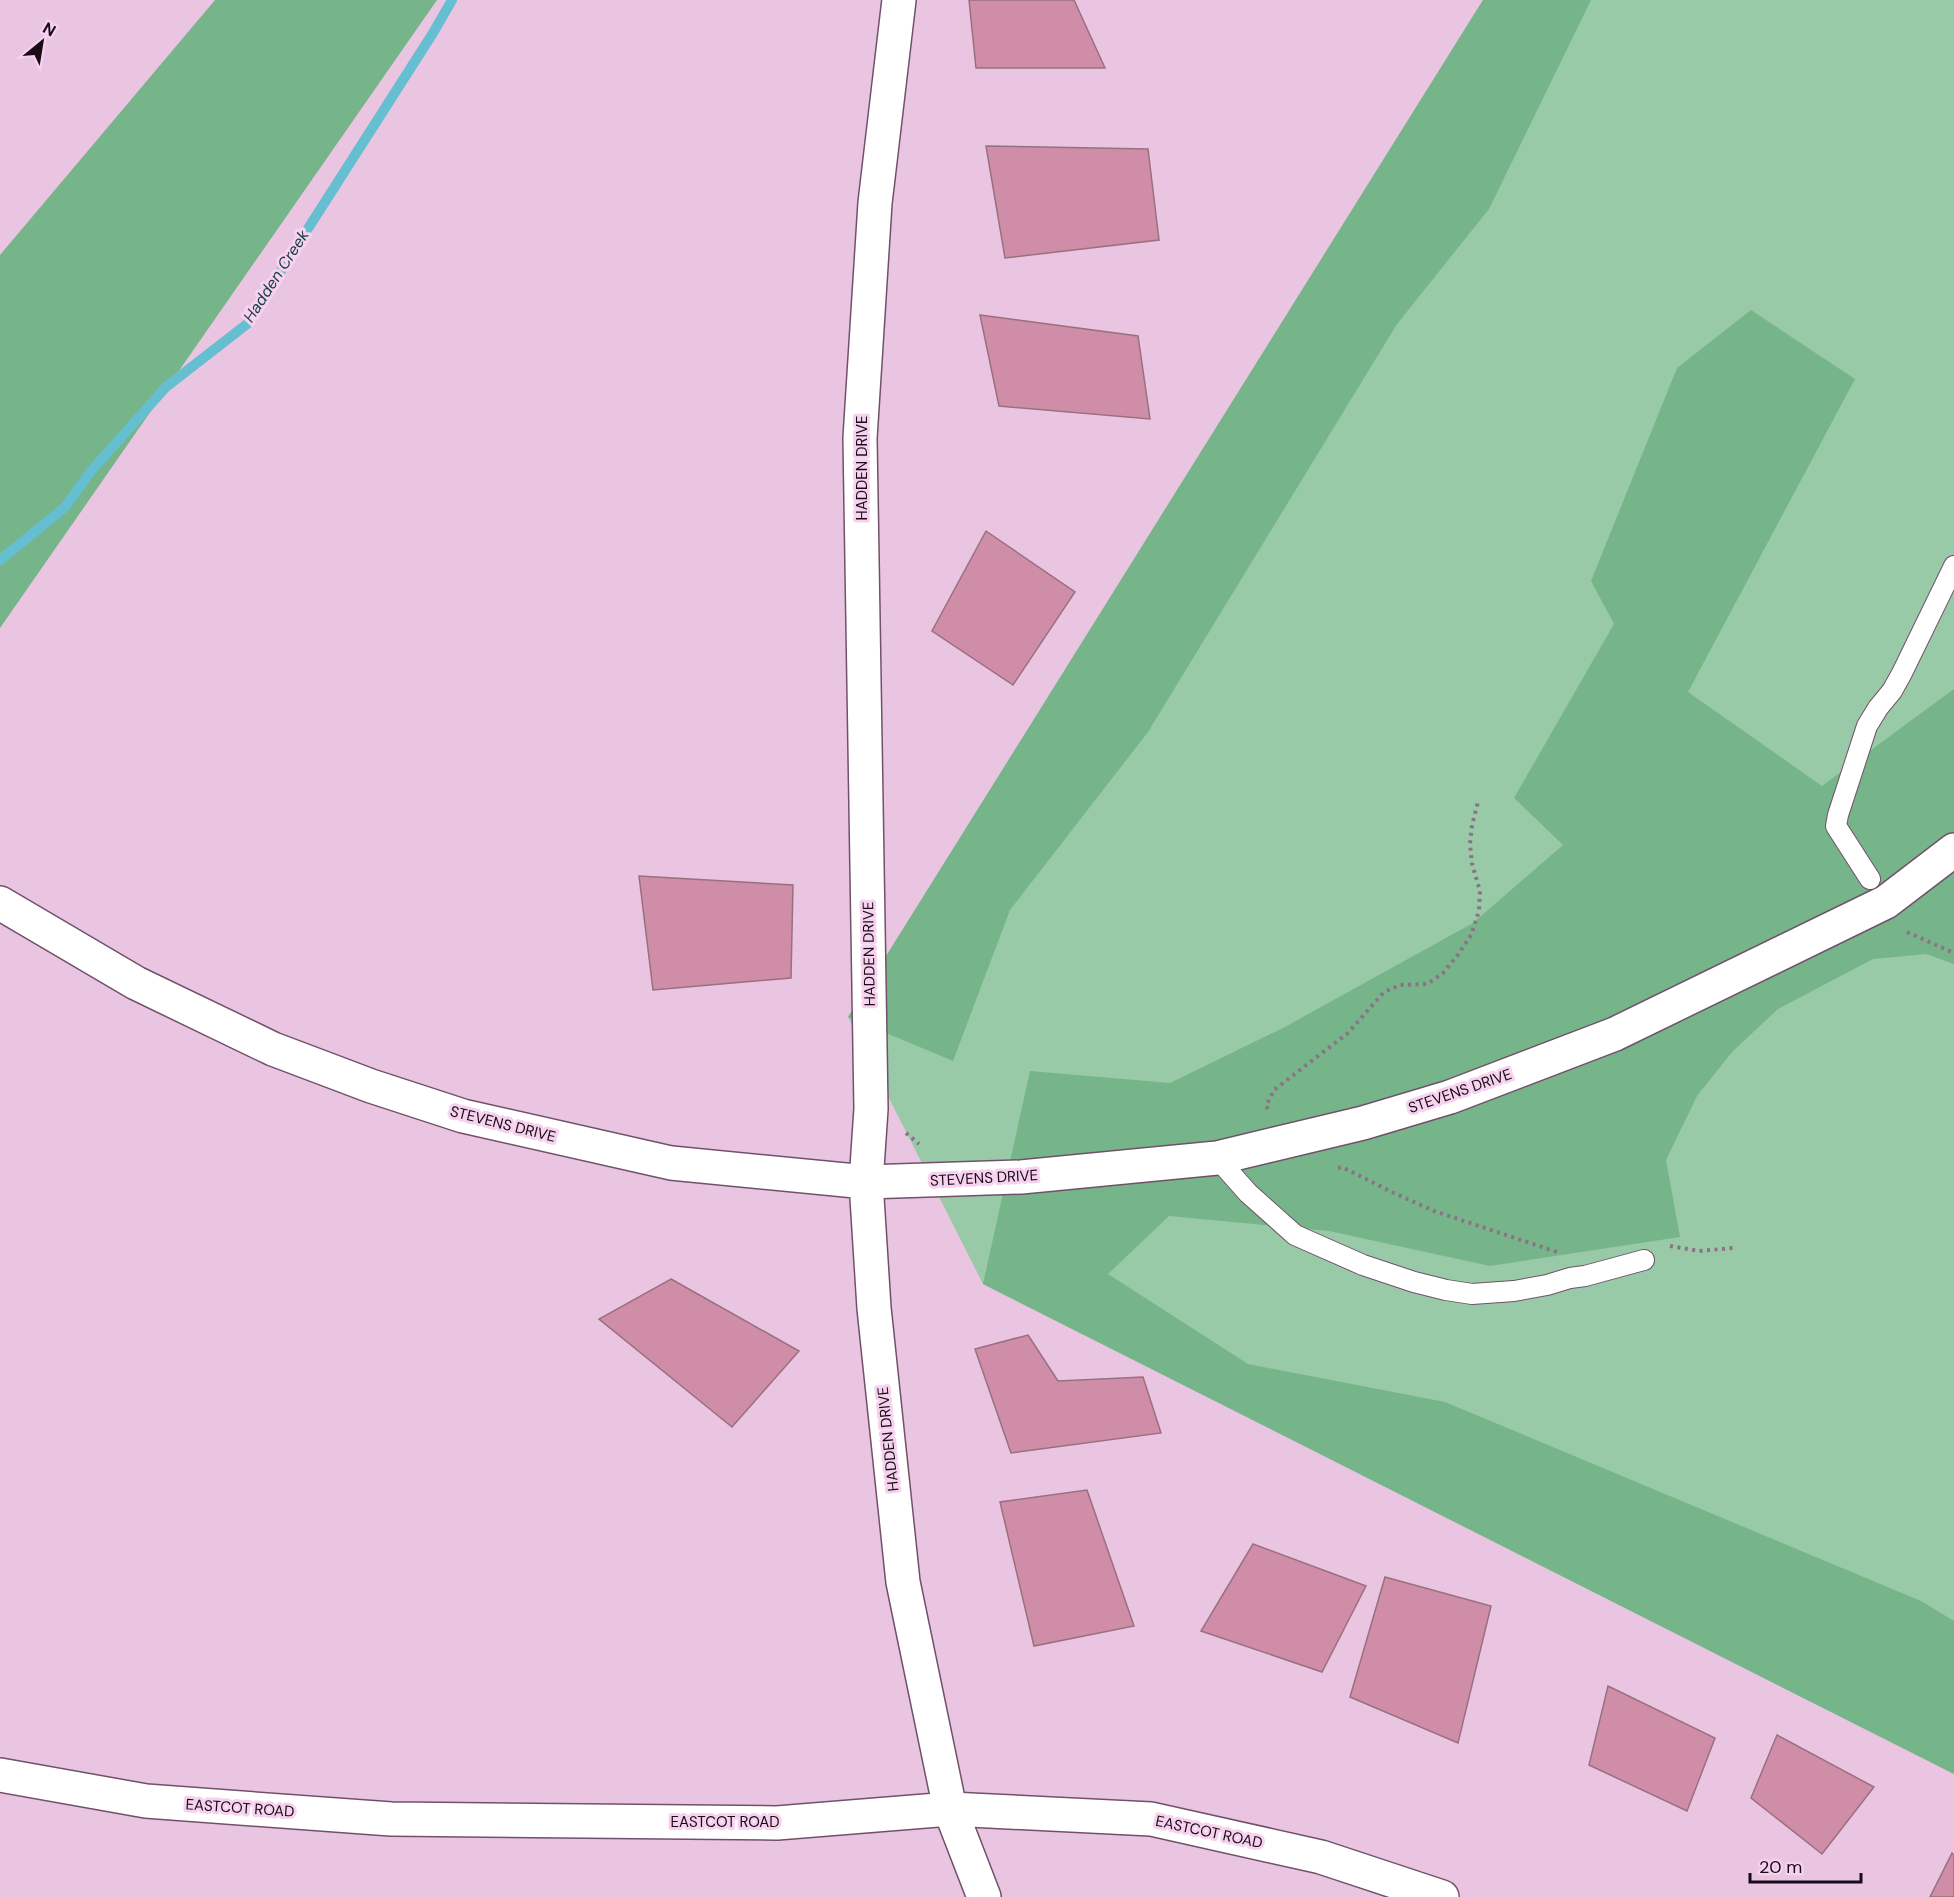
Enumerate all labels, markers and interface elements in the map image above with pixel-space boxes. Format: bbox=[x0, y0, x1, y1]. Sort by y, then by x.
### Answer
north arrow bbox=[12, 12, 72, 72]
text: N bbox=[39, 17, 60, 41]
water label: Hadden Creek bbox=[238, 225, 314, 326]
street label: HADDEN DRIVE bbox=[852, 416, 872, 520]
street label: HADDEN DRIVE bbox=[858, 901, 880, 1007]
street label: STEVENS DRIVE bbox=[1406, 1064, 1514, 1118]
street label: STEVENS DRIVE bbox=[448, 1101, 558, 1147]
street label: STEVENS DRIVE bbox=[929, 1165, 1039, 1191]
street label: HADDEN DRIVE bbox=[873, 1386, 903, 1492]
street label: EASTCOT ROAD bbox=[185, 1794, 295, 1822]
street label: EASTCOT ROAD bbox=[1154, 1811, 1264, 1853]
street label: EASTCOT ROAD bbox=[670, 1812, 780, 1832]
scale bar bbox=[1750, 1846, 1861, 1884]
text: 20 m bbox=[1759, 1855, 1802, 1879]

